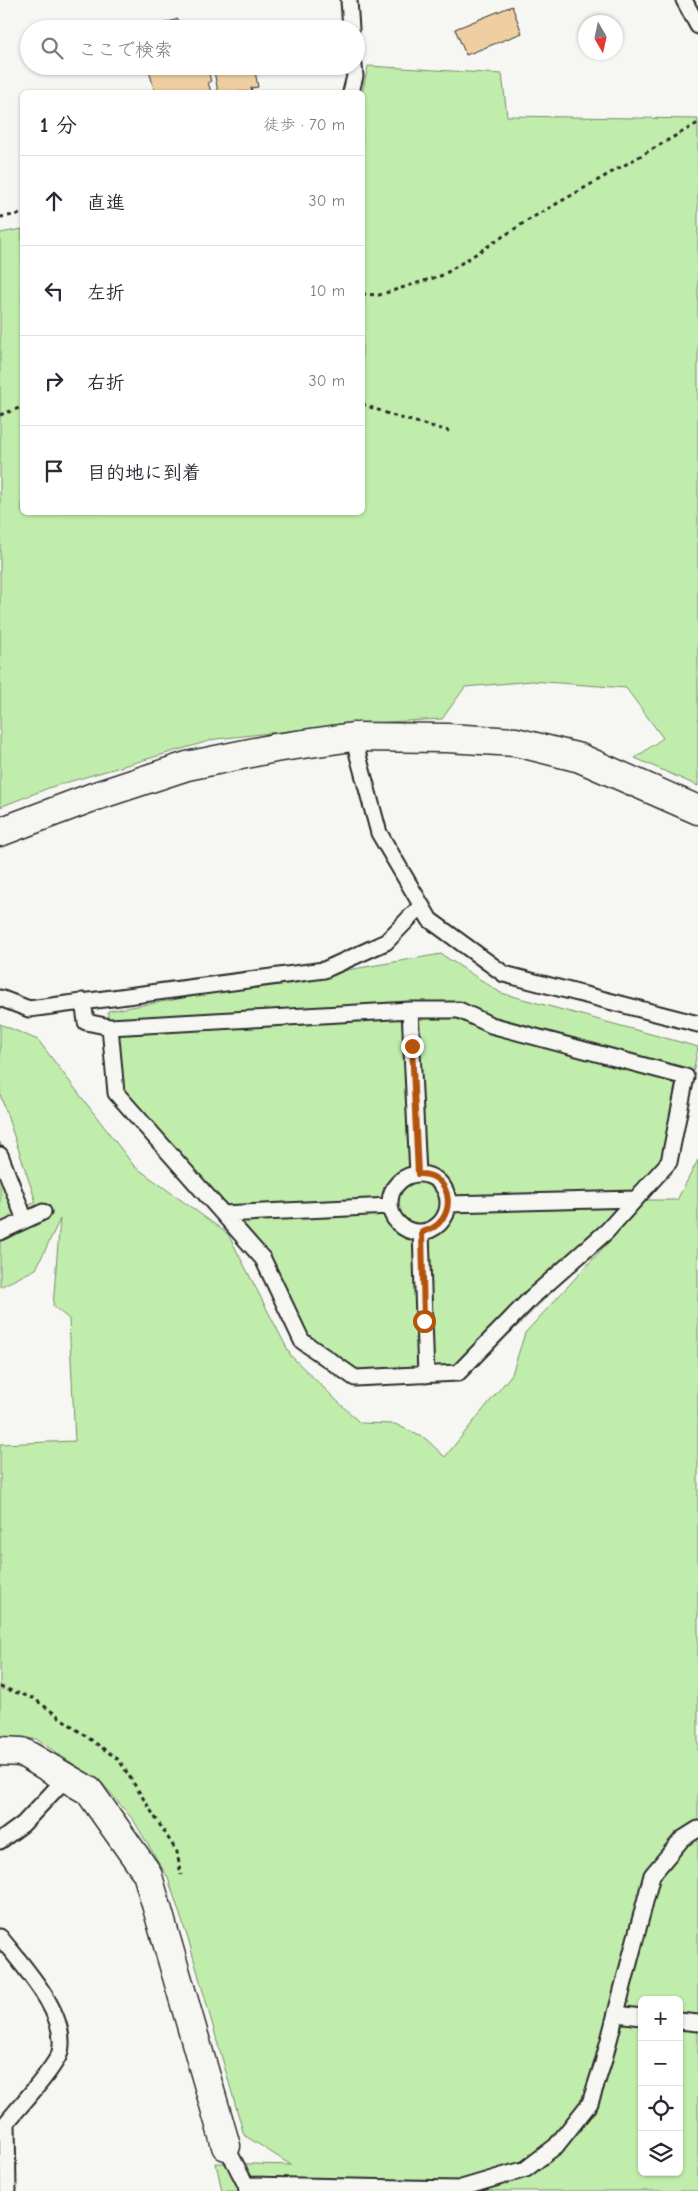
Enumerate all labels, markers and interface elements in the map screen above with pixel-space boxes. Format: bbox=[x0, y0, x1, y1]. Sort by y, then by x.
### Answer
north arrow bbox=[578, 15, 623, 60]
search box bbox=[20, 20, 365, 75]
icon: search bbox=[38, 34, 66, 62]
text: ここで検索 bbox=[78, 39, 173, 61]
text: 1 分 bbox=[40, 113, 77, 137]
text: 徒歩 · 70 m bbox=[264, 116, 345, 134]
icon: ahead bbox=[40, 187, 68, 215]
text: 直進 bbox=[87, 192, 125, 214]
text: 30 m bbox=[309, 192, 345, 210]
icon: left bbox=[40, 277, 68, 305]
text: 左折 bbox=[87, 282, 125, 304]
text: 10 m bbox=[310, 282, 345, 300]
icon: right bbox=[40, 367, 68, 395]
text: 右折 bbox=[87, 372, 125, 394]
text: 30 m bbox=[309, 372, 345, 390]
icon: arrive bbox=[40, 457, 68, 485]
text: 目的地に到着 bbox=[87, 462, 201, 484]
route end bbox=[401, 1035, 424, 1058]
route start bbox=[413, 1310, 436, 1333]
map controls bbox=[638, 1996, 683, 2176]
button: + bbox=[638, 1996, 683, 2041]
button: − bbox=[638, 2041, 683, 2086]
button: locate bbox=[638, 2086, 683, 2131]
button: layers bbox=[638, 2131, 683, 2176]

